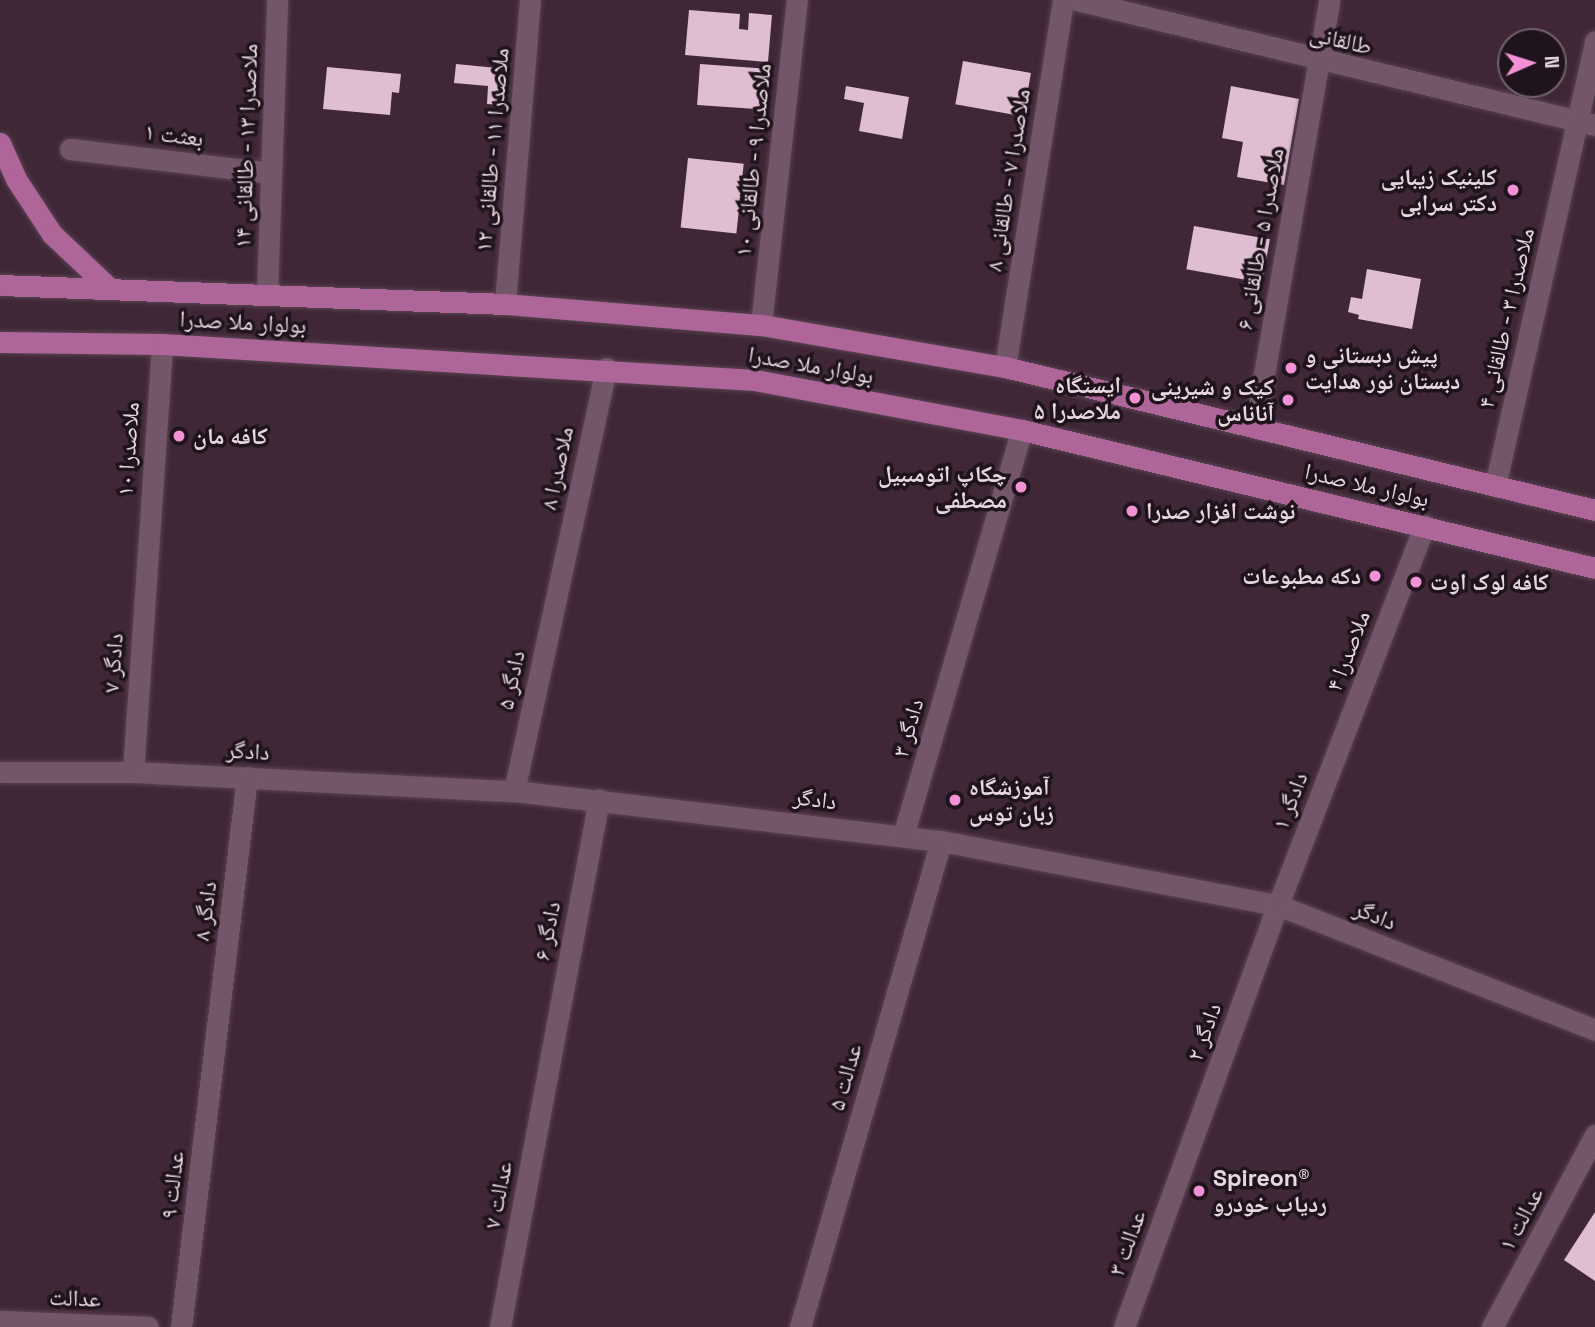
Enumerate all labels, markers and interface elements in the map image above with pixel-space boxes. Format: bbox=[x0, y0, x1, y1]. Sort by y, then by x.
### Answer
street label: طالقانی bbox=[1307, 19, 1375, 61]
north arrow bbox=[1497, 28, 1567, 98]
street label: ملاصدرا ۱۳ - طالقانی ۱۴ bbox=[229, 43, 263, 249]
street label: ملاصدرا ۱۱ - طالقانی ۱۲ bbox=[469, 46, 515, 254]
text: N bbox=[1539, 55, 1564, 69]
street label: ملاصدرا ۹ - طالقانی ۱۰ bbox=[729, 61, 777, 259]
street label: ملاصدرا ۷ - طالقانی ۸ bbox=[980, 86, 1036, 274]
street label: بعثت ۱ bbox=[143, 118, 205, 152]
street label: ملاصدرا ۵ - طالقانی ۶ bbox=[1230, 145, 1290, 333]
place label: کلینیک زیبایی دکتر سرابی bbox=[1381, 163, 1497, 217]
marker: کلینیک زیبایی دکتر سرابی bbox=[1503, 180, 1523, 200]
street label: ملاصدرا ۳ - طالقانی ۴ bbox=[1472, 225, 1540, 411]
street label: بولوار ملا صدرا bbox=[179, 305, 307, 339]
street label: بولوار ملا صدرا bbox=[746, 340, 876, 390]
place label: پیش دبستانی و دبستان نور هدایت bbox=[1305, 341, 1460, 395]
marker: پیش دبستانی و دبستان نور هدایت bbox=[1283, 360, 1299, 376]
place label: ایستگاه ملاصدرا ۵ bbox=[1034, 371, 1121, 425]
place label: کیک و شیرینی آناناس bbox=[1151, 373, 1274, 427]
marker: ایستگاه ملاصدرا ۵ bbox=[1127, 390, 1143, 406]
marker: کیک و شیرینی آناناس bbox=[1280, 392, 1296, 408]
street label: ملاصدرا ۱۰ bbox=[111, 401, 145, 497]
place label: کافه مان bbox=[193, 422, 268, 450]
street label: ملاصدرا ۸ bbox=[535, 424, 579, 512]
marker: کافه مان bbox=[171, 428, 187, 444]
street label: بولوار ملا صدرا bbox=[1302, 457, 1432, 513]
place label: چکاپ اتومىبیل مصطفی bbox=[878, 460, 1007, 514]
marker: چکاپ اتومىبیل مصطفی bbox=[1013, 479, 1029, 495]
place label: نوشت افزار صدرا bbox=[1146, 497, 1295, 525]
marker: نوشت افزار صدرا bbox=[1124, 503, 1140, 519]
place label: دکه مطبوعات bbox=[1242, 562, 1361, 590]
marker: دکه مطبوعات bbox=[1367, 568, 1383, 584]
place label: کافه لوک اوت bbox=[1430, 568, 1549, 596]
marker: کافه لوک اوت bbox=[1408, 574, 1424, 590]
street label: ملاصدرا ۴ bbox=[1320, 607, 1376, 695]
street label: دادگر ۷ bbox=[97, 632, 129, 694]
street label: دادگر ۵ bbox=[491, 648, 531, 712]
street label: دادگر ۳ bbox=[887, 696, 929, 760]
street label: دادگر bbox=[226, 736, 270, 766]
street label: دادگر ۱ bbox=[1266, 768, 1314, 834]
place label: آموزشگاه زبان توس bbox=[969, 773, 1054, 827]
street label: دادگر bbox=[792, 783, 838, 815]
marker: آموزشگاه زبان توس bbox=[947, 792, 963, 808]
street label: دادگر ۸ bbox=[188, 880, 222, 942]
street label: دادگر bbox=[1350, 894, 1400, 936]
street label: دادگر ۶ bbox=[528, 899, 566, 963]
street label: دادگر ۲ bbox=[1181, 999, 1227, 1065]
street label: عدالت ۵ bbox=[822, 1041, 868, 1113]
street label: عدالت ۹ bbox=[154, 1150, 190, 1220]
street label: عدالت ۷ bbox=[478, 1159, 518, 1231]
place label: Spireon® ردیاب خودرو bbox=[1213, 1164, 1327, 1218]
marker: Spireon® ردیاب خودرو bbox=[1191, 1183, 1207, 1199]
street label: عدالت ۱ bbox=[1493, 1183, 1549, 1255]
street label: عدالت ۳ bbox=[1102, 1206, 1152, 1280]
street label: عدالت bbox=[49, 1283, 101, 1313]

